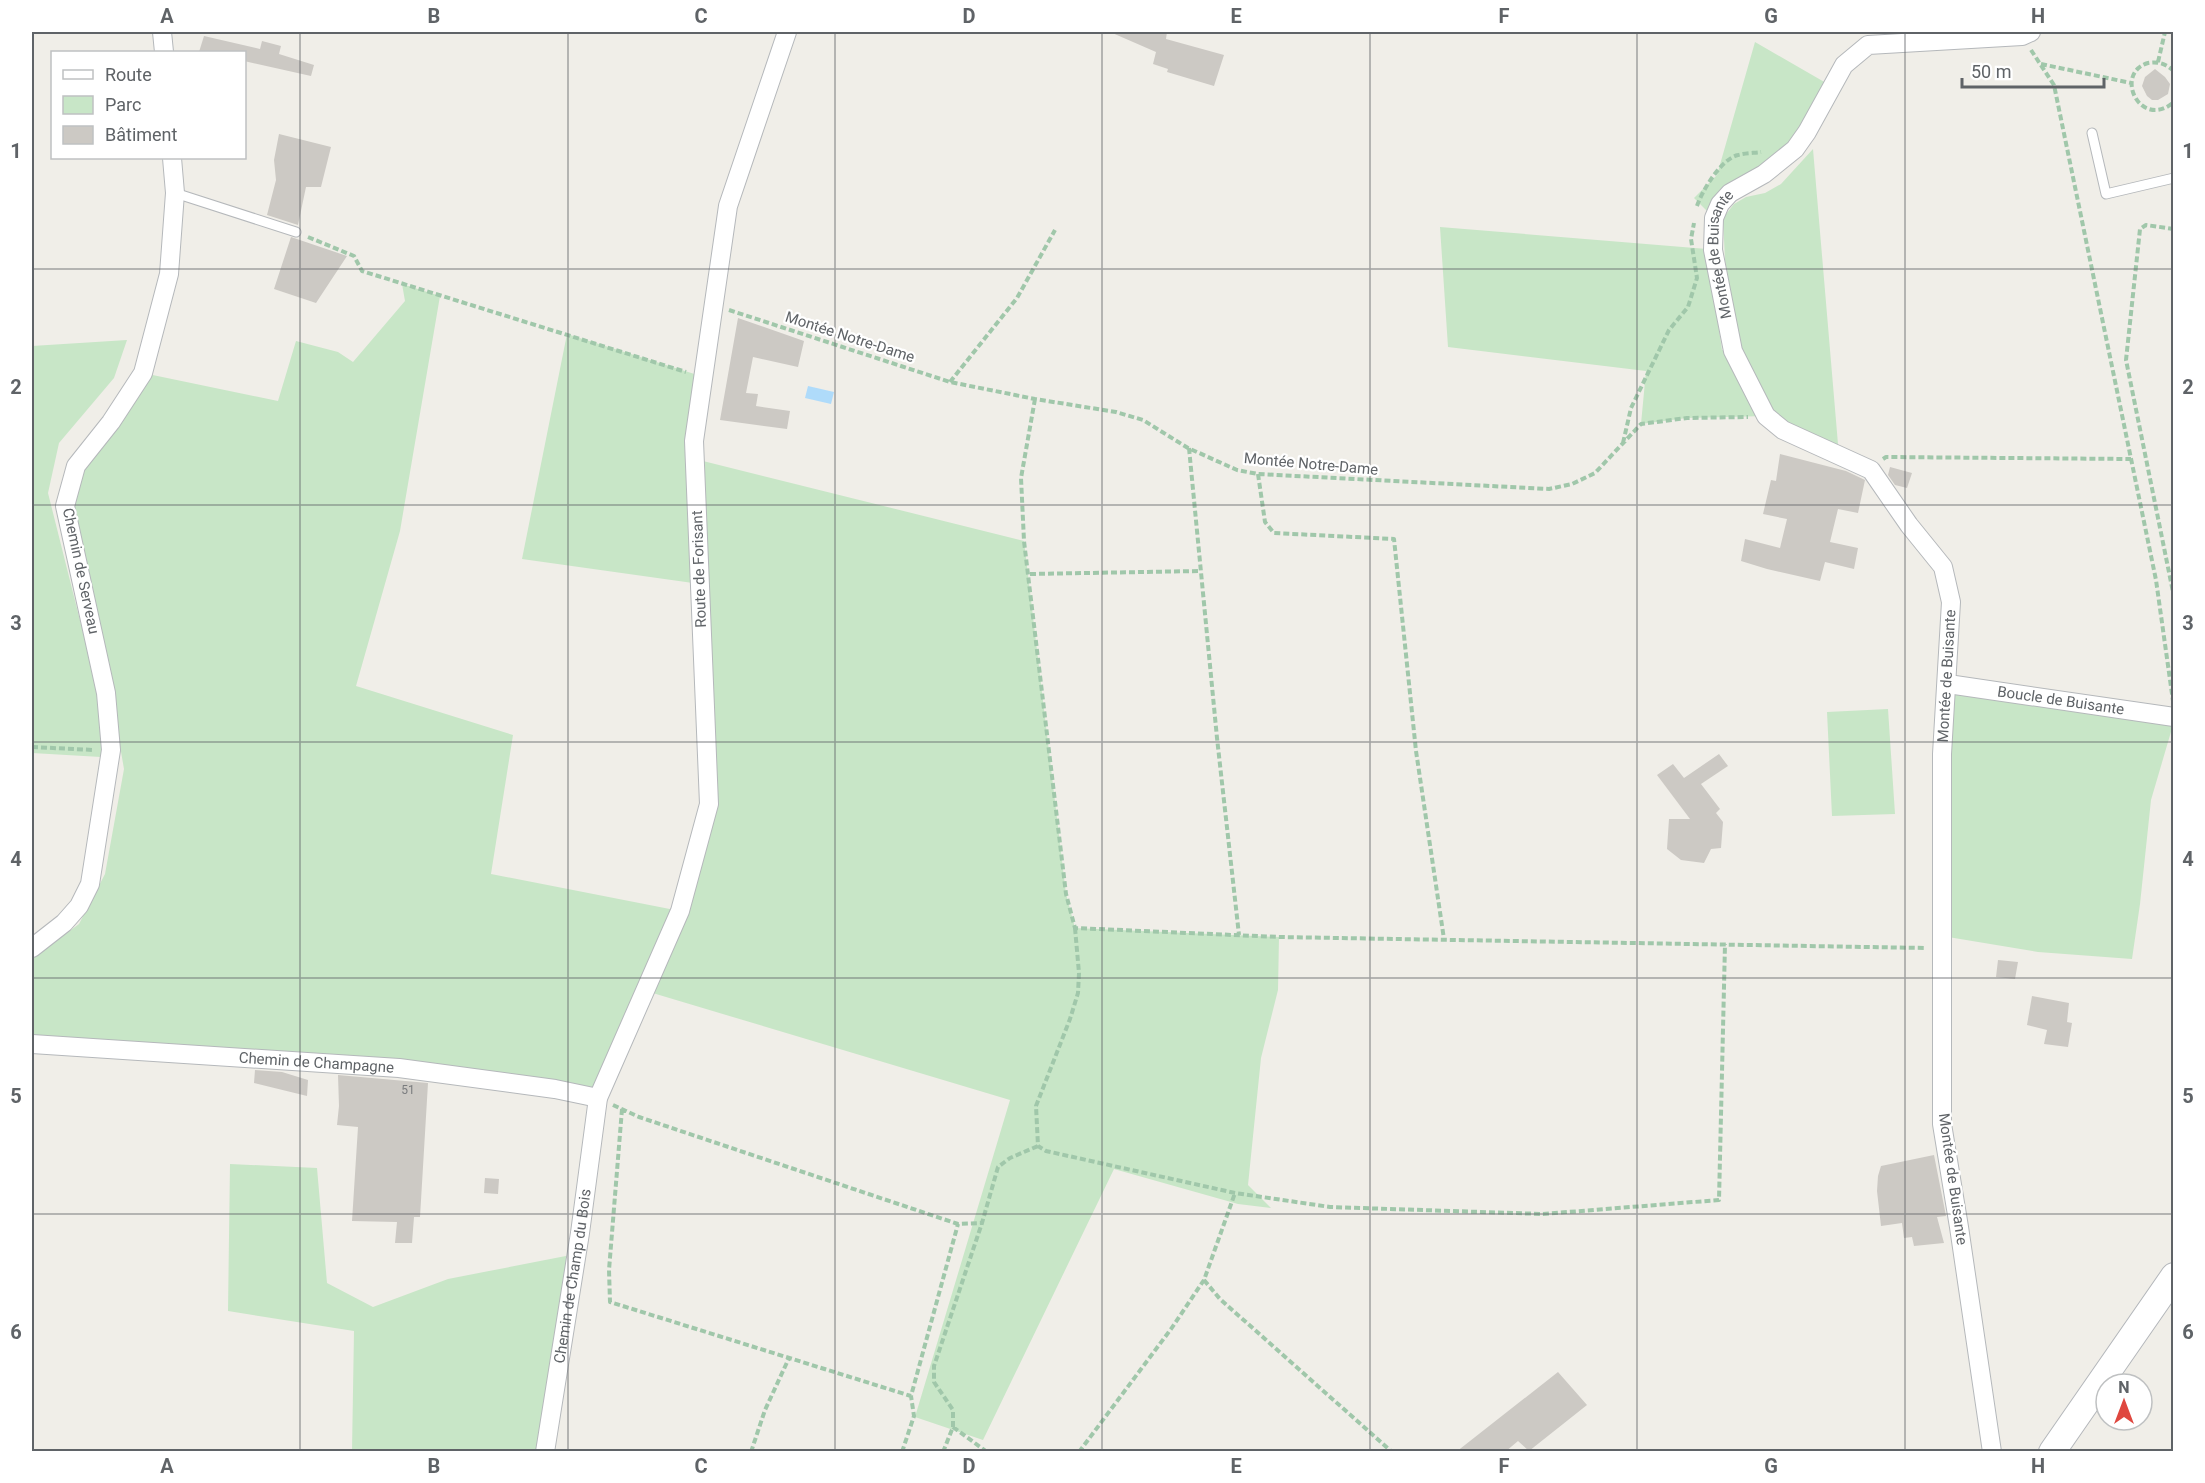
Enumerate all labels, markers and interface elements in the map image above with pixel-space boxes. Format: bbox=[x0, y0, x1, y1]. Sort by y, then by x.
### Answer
text: A bbox=[160, 4, 174, 28]
text: B bbox=[428, 4, 440, 28]
text: C bbox=[694, 4, 708, 28]
text: D bbox=[963, 4, 976, 28]
text: E bbox=[1230, 4, 1242, 28]
text: F bbox=[1499, 4, 1510, 28]
text: G bbox=[1764, 4, 1778, 28]
text: H bbox=[2031, 4, 2045, 28]
legend bbox=[51, 51, 246, 159]
scale bar bbox=[1962, 51, 2104, 89]
text: 50 m bbox=[1971, 61, 2011, 82]
text: Route bbox=[105, 64, 152, 85]
text: Parc bbox=[105, 94, 141, 115]
text: Bâtiment bbox=[105, 124, 178, 145]
text: 1 bbox=[10, 139, 22, 163]
text: 1 bbox=[2182, 139, 2194, 163]
street label: Montée de Buisante bbox=[1704, 186, 1737, 320]
street label: Montée Notre-Dame bbox=[783, 308, 917, 366]
text: 2 bbox=[10, 375, 22, 399]
text: 2 bbox=[2182, 375, 2194, 399]
street label: Montée Notre-Dame bbox=[1243, 449, 1379, 479]
street label: Chemin de Serveau bbox=[59, 506, 103, 636]
street label: Route de Forisant bbox=[688, 510, 710, 628]
street label: Montée de Buisante bbox=[1934, 609, 1960, 743]
text: 3 bbox=[10, 611, 22, 635]
text: 3 bbox=[2182, 611, 2194, 635]
street label: Boucle de Buisante bbox=[1996, 682, 2125, 719]
text: 4 bbox=[10, 847, 22, 871]
text: 4 bbox=[2182, 847, 2194, 871]
street label: Chemin de Champagne bbox=[238, 1049, 395, 1077]
house number: 51 bbox=[401, 1083, 415, 1097]
text: 5 bbox=[10, 1084, 22, 1108]
text: 5 bbox=[2182, 1084, 2194, 1108]
street label: Montée de Buisante bbox=[1935, 1112, 1971, 1246]
street label: Chemin de Champ du Bois bbox=[550, 1188, 595, 1365]
text: 6 bbox=[10, 1320, 22, 1344]
text: 6 bbox=[2182, 1320, 2194, 1344]
north arrow bbox=[2094, 1372, 2154, 1432]
text: N bbox=[2118, 1378, 2130, 1397]
text: A bbox=[160, 1454, 174, 1478]
text: B bbox=[428, 1454, 440, 1478]
text: C bbox=[694, 1454, 708, 1478]
text: D bbox=[963, 1454, 976, 1478]
text: E bbox=[1230, 1454, 1242, 1478]
text: F bbox=[1499, 1454, 1510, 1478]
text: G bbox=[1764, 1454, 1778, 1478]
text: H bbox=[2031, 1454, 2045, 1478]

